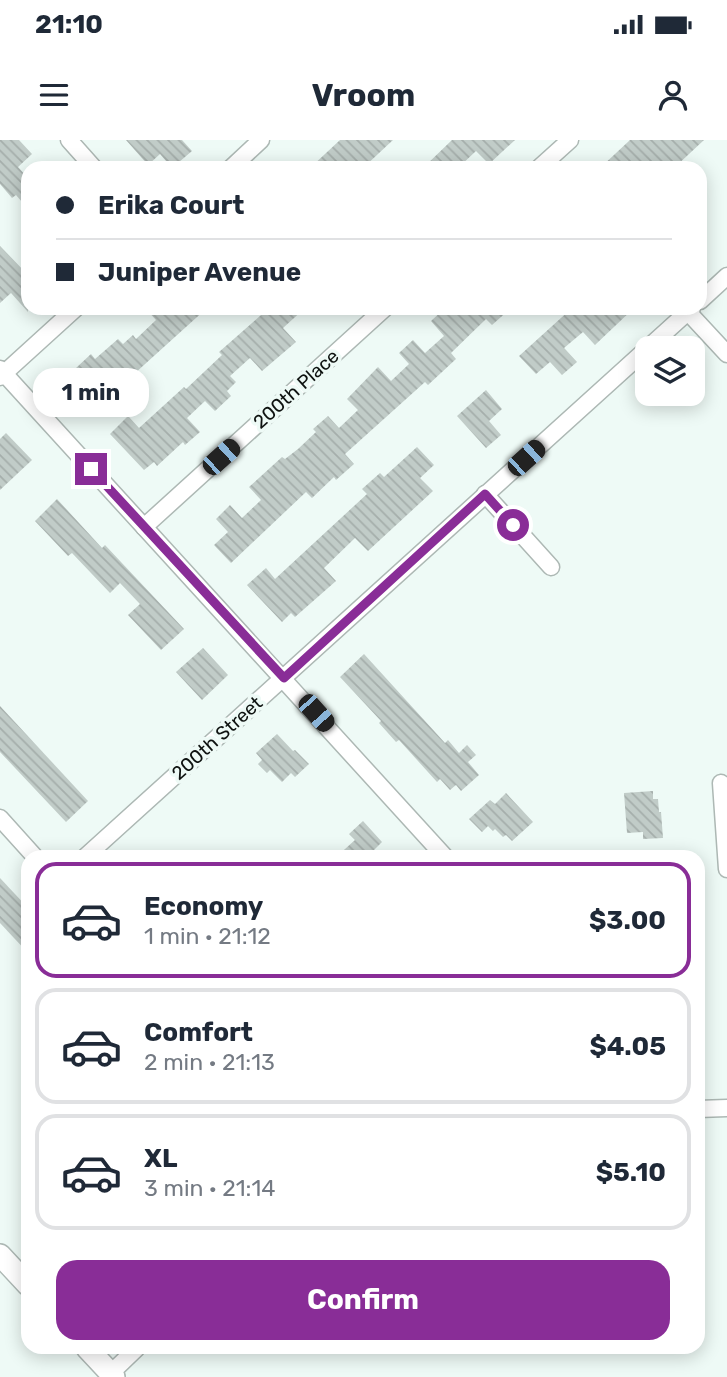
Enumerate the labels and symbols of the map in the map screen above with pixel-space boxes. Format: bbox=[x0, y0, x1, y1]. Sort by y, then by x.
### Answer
street label: 200th Place bbox=[248, 345, 344, 433]
callout: 1 min bbox=[33, 368, 149, 416]
car bbox=[199, 435, 244, 479]
car bbox=[504, 436, 549, 480]
route end bbox=[75, 453, 107, 485]
route start bbox=[497, 509, 529, 541]
car bbox=[295, 690, 338, 736]
street label: 200th Street bbox=[167, 691, 267, 785]

